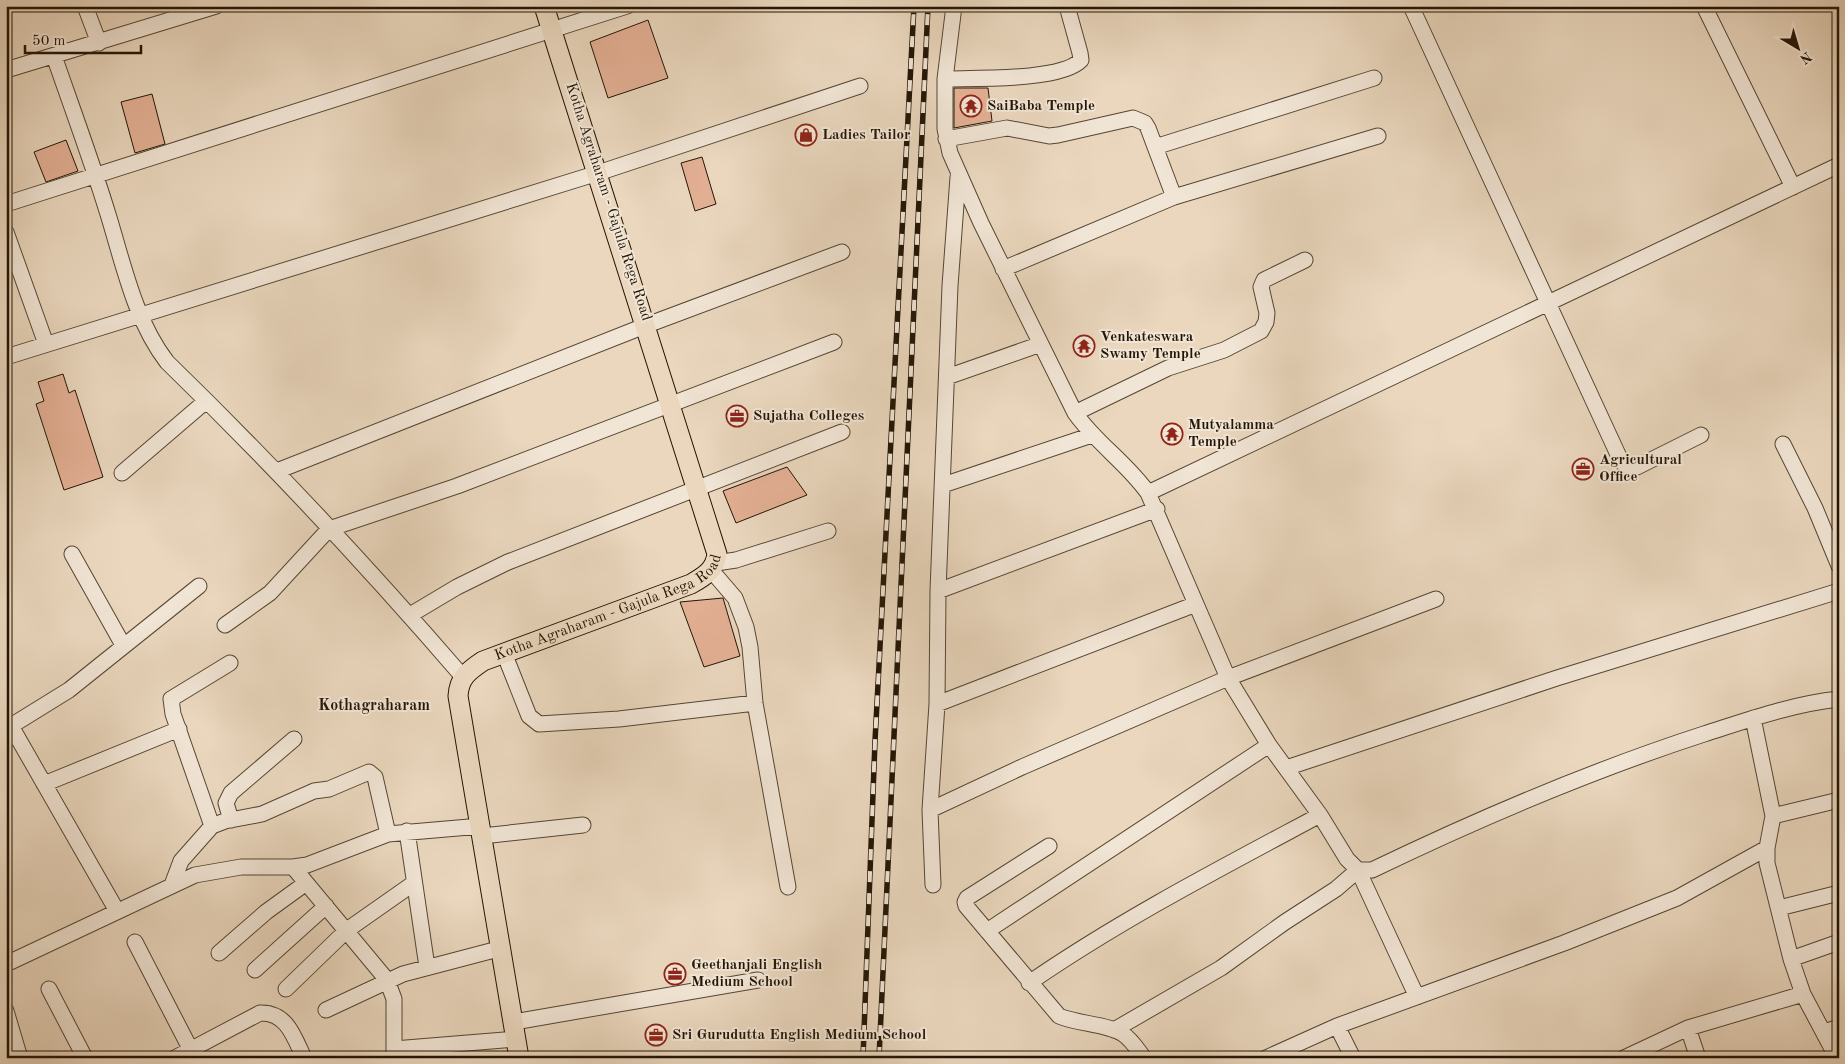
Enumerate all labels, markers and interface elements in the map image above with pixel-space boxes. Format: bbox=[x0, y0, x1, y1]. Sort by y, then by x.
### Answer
scale bar bbox=[25, 22, 141, 54]
north arrow bbox=[1772, 22, 1822, 72]
text: 50 m bbox=[32, 34, 66, 49]
text: N bbox=[1797, 49, 1814, 66]
street label: Kotha Agraharam - Gajula Rega Road bbox=[562, 81, 654, 323]
temple icon: SaiBaba Temple bbox=[959, 94, 983, 118]
place label: SaiBaba Temple bbox=[987, 99, 1095, 114]
shop icon: Ladies Tailor bbox=[794, 123, 818, 147]
place label: Ladies Tailor bbox=[822, 128, 911, 143]
place label: Venkateswara Swamy Temple bbox=[1100, 330, 1201, 362]
temple icon: Venkateswara Swamy Temple bbox=[1072, 334, 1096, 358]
office icon: Sujatha Colleges bbox=[725, 404, 749, 428]
place label: Sujatha Colleges bbox=[753, 409, 864, 424]
place label: Mutyalamma Temple bbox=[1188, 418, 1274, 450]
temple icon: Mutyalamma Temple bbox=[1160, 422, 1184, 446]
place label: Agricultural Office bbox=[1599, 453, 1682, 485]
office icon: Agricultural Office bbox=[1571, 457, 1595, 481]
street label: Kotha Agraharam - Gajula Rega Road bbox=[493, 553, 724, 664]
district label: Kothagraharam bbox=[318, 698, 430, 714]
place label: Geethanjali English Medium School bbox=[691, 958, 822, 990]
office icon: Geethanjali English Medium School bbox=[663, 962, 687, 986]
office icon: Sri Gurudutta English Medium School bbox=[644, 1023, 668, 1047]
place label: Sri Gurudutta English Medium School bbox=[672, 1028, 927, 1043]

